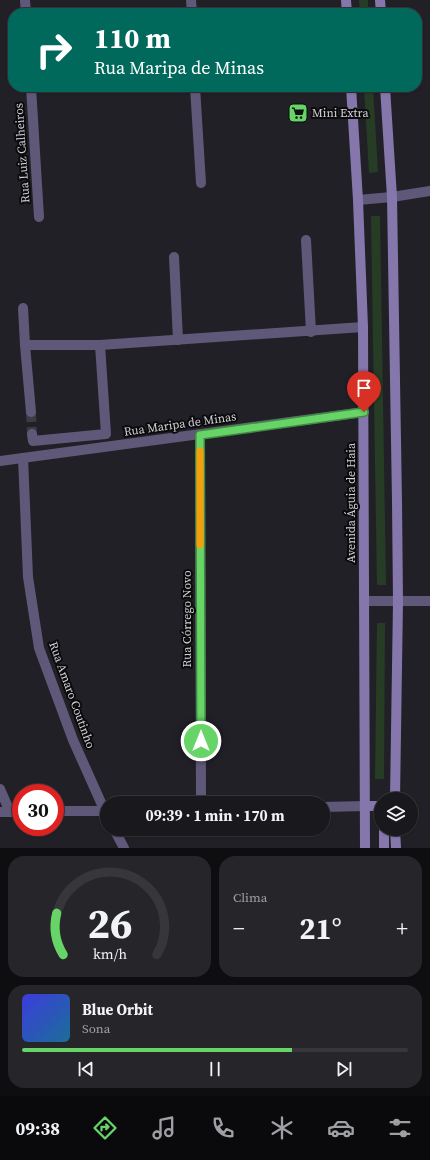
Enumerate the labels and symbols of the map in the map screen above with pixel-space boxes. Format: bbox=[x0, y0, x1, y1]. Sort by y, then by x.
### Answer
street label: Rua Luiz Calheiros bbox=[11, 102, 33, 204]
supermarket icon: Mini Extra bbox=[287, 102, 309, 124]
place label: Mini Extra bbox=[312, 105, 369, 121]
pin bbox=[347, 371, 381, 412]
street label: Rua Maripa de Minas bbox=[123, 408, 237, 440]
street label: Avenida Águia de Haia bbox=[343, 442, 359, 563]
street label: Rua Córrego Novo bbox=[179, 570, 195, 668]
street label: Rua Amaro Coutinho bbox=[45, 639, 99, 751]
position arrow bbox=[180, 720, 222, 762]
speed limit sign: 30 bbox=[12, 784, 64, 836]

